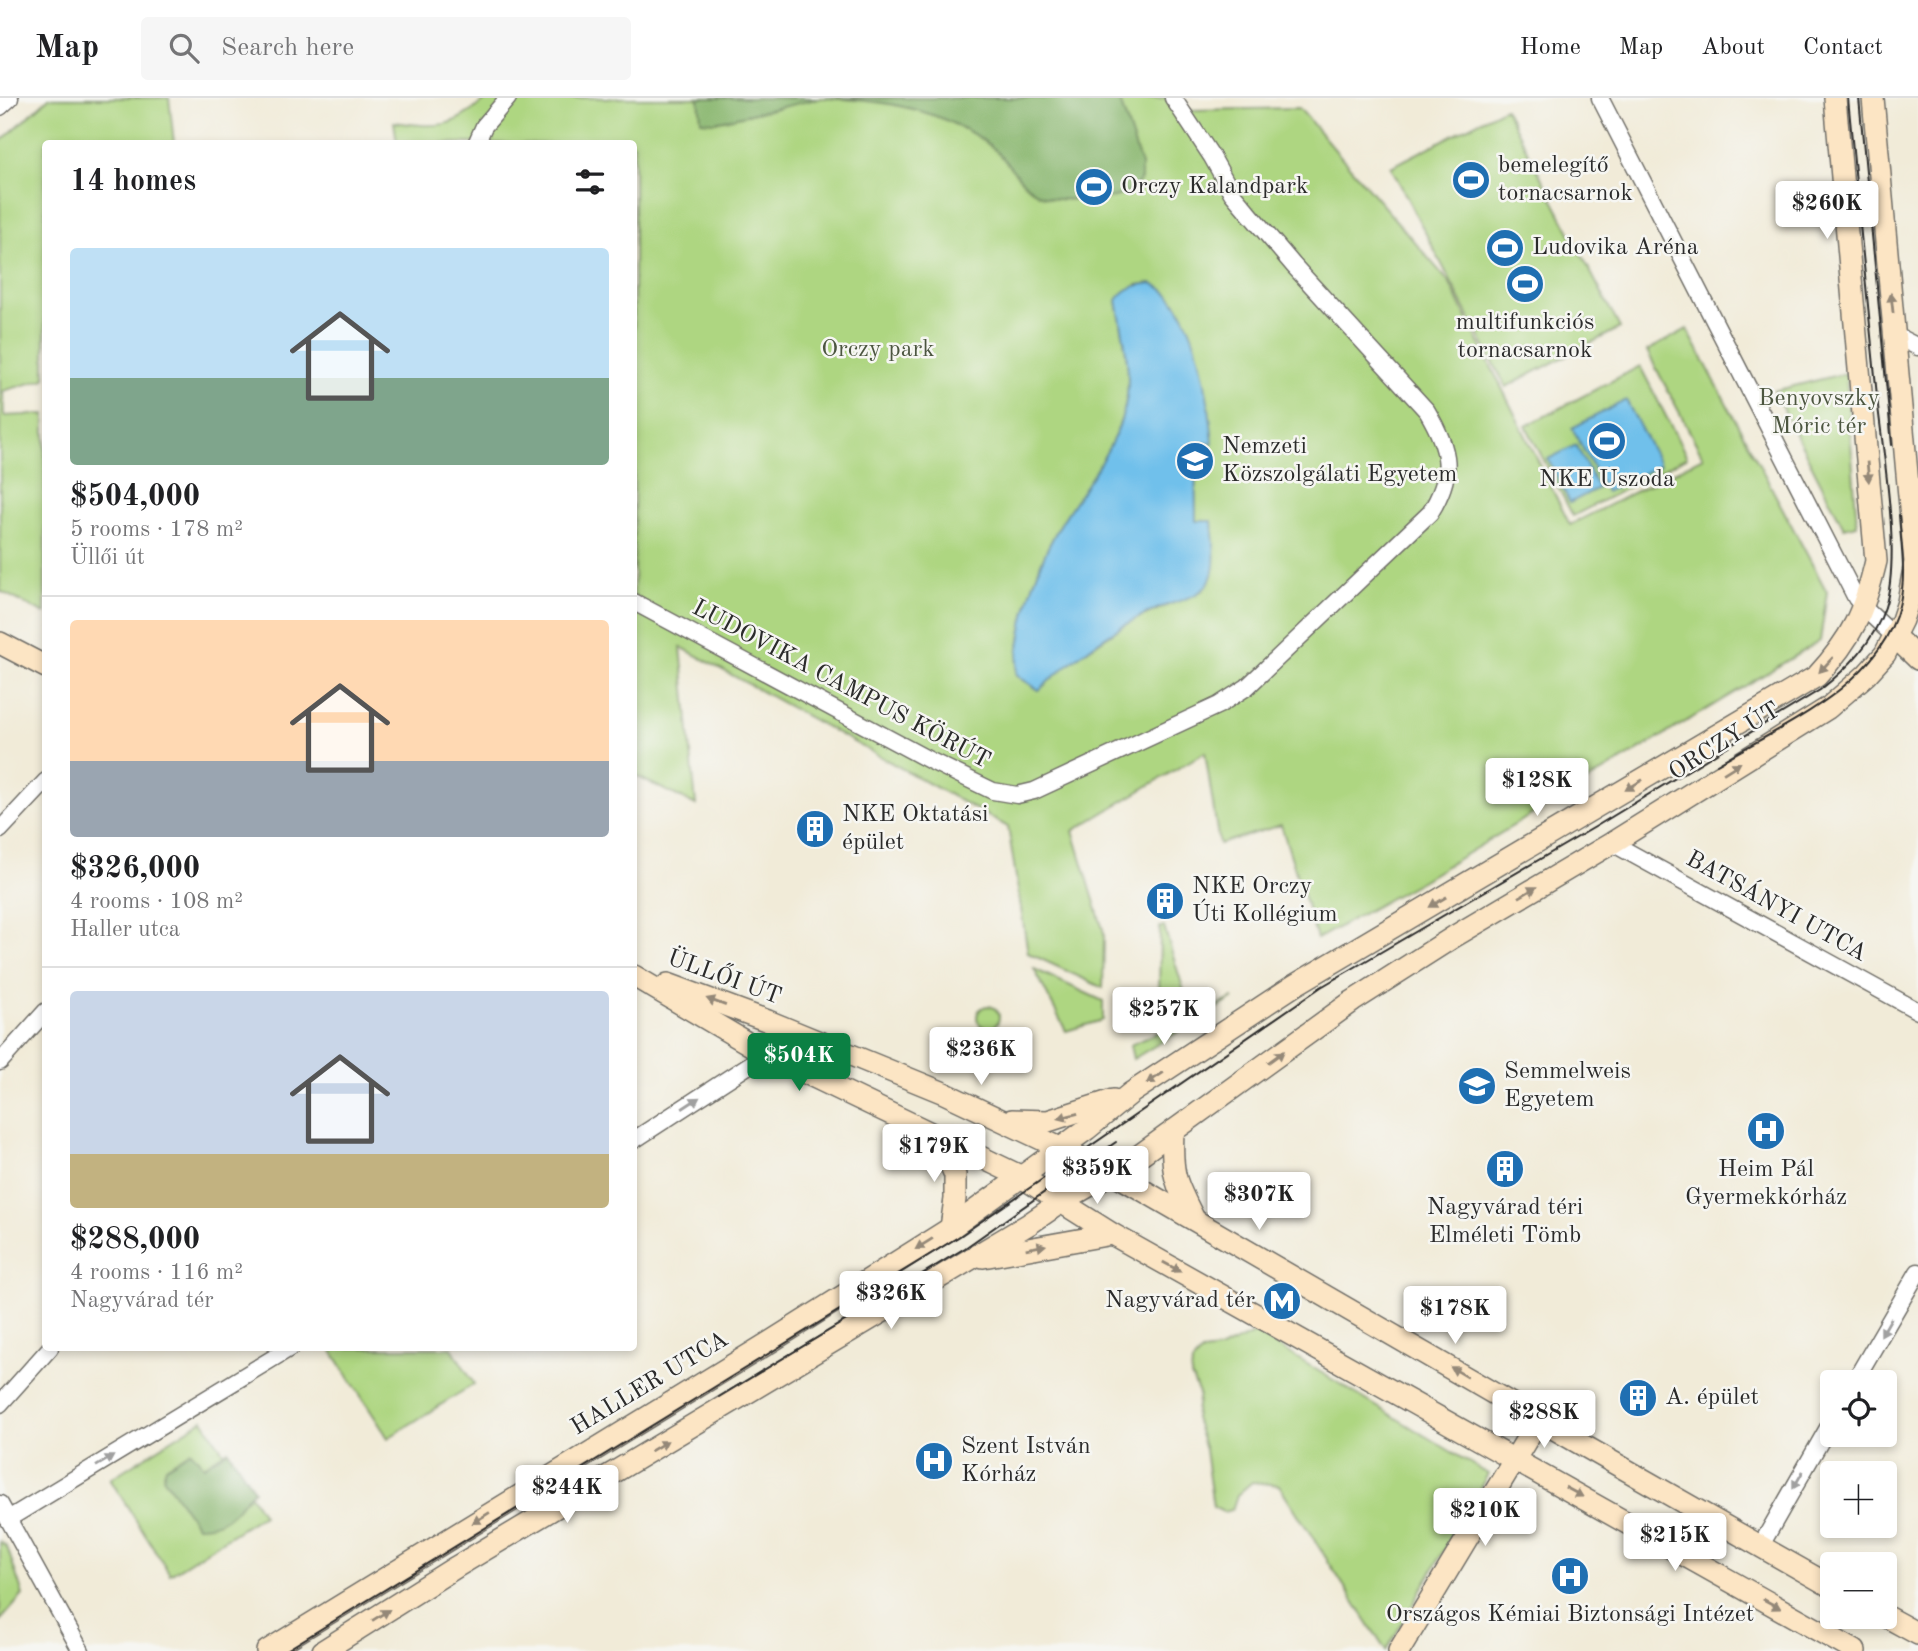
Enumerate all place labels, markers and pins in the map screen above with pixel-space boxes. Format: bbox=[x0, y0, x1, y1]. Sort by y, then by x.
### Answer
place label: bemelegítő tornacsarnok bbox=[1498, 154, 1633, 206]
sports icon: bemelegítő tornacsarnok bbox=[1450, 159, 1492, 201]
sports icon: Orczy Kalandpark bbox=[1073, 166, 1115, 208]
place label: Orczy Kalandpark bbox=[1121, 175, 1309, 199]
pin: $260K bbox=[1778, 181, 1876, 241]
sports icon: Ludovika Aréna bbox=[1484, 227, 1526, 269]
place label: Ludovika Aréna bbox=[1532, 236, 1699, 260]
sports icon: multifunkciós tornacsarnok bbox=[1504, 263, 1546, 305]
place label: multifunkciós tornacsarnok bbox=[1456, 311, 1594, 363]
sports icon: NKE Uszoda bbox=[1586, 420, 1628, 462]
place label: Nemzeti Közszolgálati Egyetem bbox=[1222, 435, 1457, 487]
school or university icon: Nemzeti Közszolgálati Egyetem bbox=[1174, 440, 1216, 482]
place label: NKE Uszoda bbox=[1539, 468, 1675, 492]
pin: $128K bbox=[1488, 758, 1586, 818]
place label: NKE Oktatási épület bbox=[842, 803, 989, 855]
building icon: NKE Oktatási épület bbox=[794, 808, 836, 850]
place label: NKE Orczy Úti Kollégium bbox=[1192, 875, 1338, 927]
building icon: NKE Orczy Úti Kollégium bbox=[1144, 880, 1186, 922]
pin: $257K bbox=[1115, 988, 1213, 1047]
pin: $236K bbox=[932, 1028, 1030, 1087]
pin: $504K bbox=[750, 1034, 848, 1093]
place label: Semmelweis Egyetem bbox=[1504, 1060, 1631, 1112]
school or university icon: Semmelweis Egyetem bbox=[1456, 1065, 1498, 1107]
hospital icon: Heim Pál Gyermekkórház bbox=[1745, 1110, 1787, 1152]
pin: $179K bbox=[885, 1124, 983, 1184]
pin: $359K bbox=[1048, 1146, 1146, 1206]
building icon: Nagyvárad téri Elméleti Tömb bbox=[1484, 1148, 1526, 1190]
place label: Heim Pál Gyermekkórház bbox=[1685, 1158, 1847, 1210]
pin: $307K bbox=[1210, 1172, 1308, 1232]
place label: Nagyvárad téri Elméleti Tömb bbox=[1427, 1196, 1583, 1248]
pin: $326K bbox=[842, 1272, 940, 1331]
metro station icon: Nagyvárad tér bbox=[1261, 1280, 1303, 1322]
pin: $178K bbox=[1406, 1286, 1504, 1346]
place label: Nagyvárad tér bbox=[1105, 1289, 1255, 1313]
building icon: A. épület bbox=[1617, 1377, 1659, 1419]
place label: A. épület bbox=[1665, 1386, 1759, 1410]
pin: $288K bbox=[1495, 1390, 1593, 1450]
place label: Szent István Kórház bbox=[961, 1435, 1091, 1487]
hospital icon: Szent István Kórház bbox=[913, 1440, 955, 1482]
pin: $244K bbox=[518, 1466, 616, 1525]
pin: $210K bbox=[1436, 1488, 1534, 1548]
pin: $215K bbox=[1626, 1514, 1724, 1573]
hospital icon: Országos Kémiai Biztonsági Intézet bbox=[1549, 1555, 1591, 1597]
place label: Országos Kémiai Biztonsági Intézet bbox=[1386, 1603, 1754, 1627]

